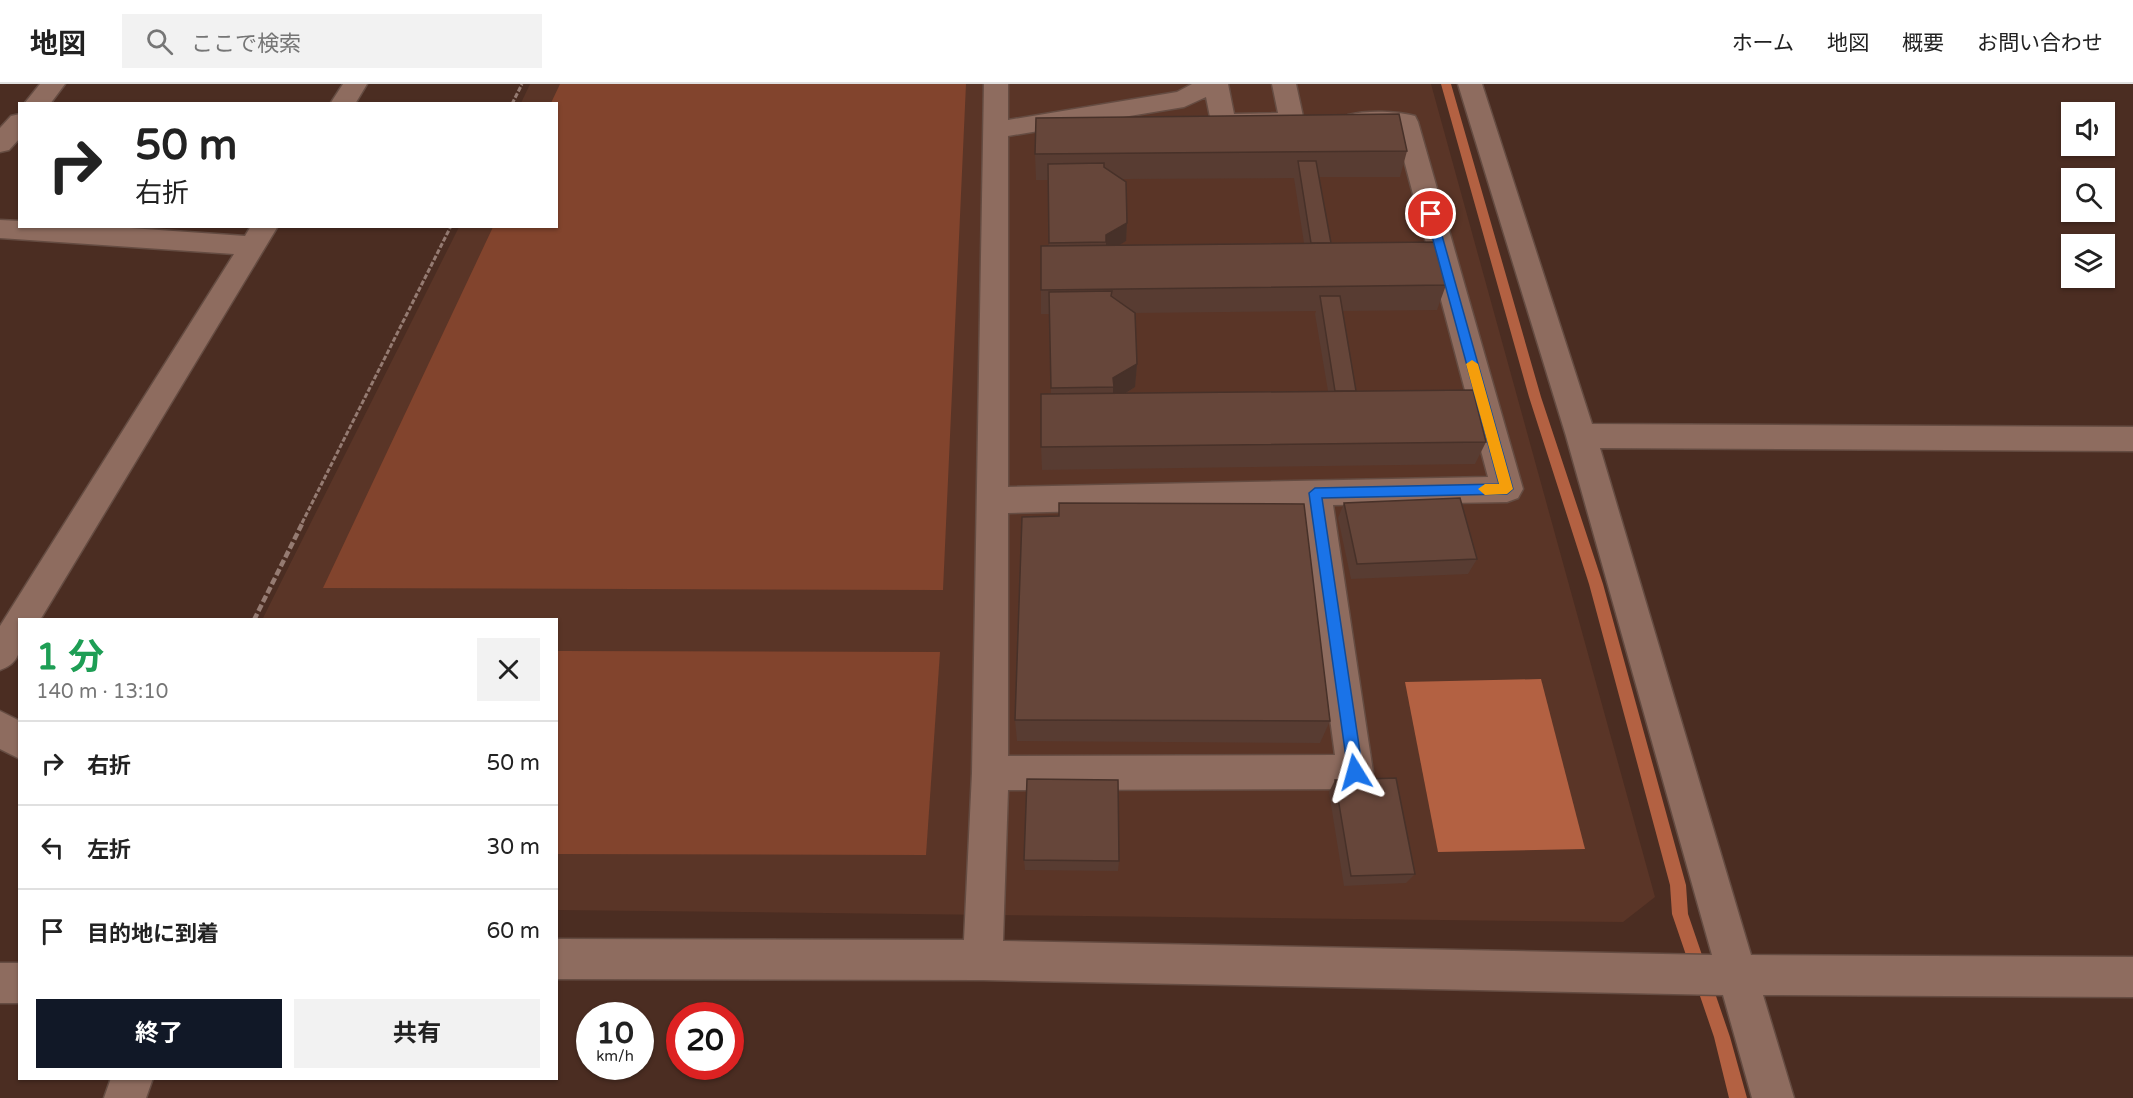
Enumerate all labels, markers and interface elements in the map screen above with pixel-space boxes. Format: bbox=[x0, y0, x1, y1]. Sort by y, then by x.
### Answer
search box bbox=[122, 14, 542, 68]
icon: search bbox=[143, 25, 176, 58]
text: 地図 bbox=[30, 27, 86, 61]
text: ここで検索 bbox=[191, 31, 301, 57]
text: ホーム bbox=[1732, 31, 1794, 56]
text: 地図 bbox=[1827, 31, 1869, 56]
text: 概要 bbox=[1902, 31, 1944, 56]
text: お問い合わせ bbox=[1977, 31, 2103, 56]
map controls bbox=[2061, 102, 2115, 288]
button: sound bbox=[2061, 102, 2115, 156]
text: 50 m bbox=[135, 120, 237, 171]
icon: right bbox=[36, 126, 114, 204]
button: search bbox=[2061, 168, 2115, 222]
text: 右折 bbox=[135, 177, 189, 210]
pin bbox=[1405, 188, 1456, 239]
icon: arrive bbox=[1414, 197, 1447, 230]
button: layers bbox=[2061, 234, 2115, 288]
text: 1 分 bbox=[36, 636, 104, 679]
button: close bbox=[477, 638, 540, 701]
text: 140 m · 13:10 bbox=[36, 680, 168, 704]
position arrow bbox=[1323, 740, 1387, 804]
icon: right bbox=[36, 747, 69, 780]
text: 50 m bbox=[486, 750, 540, 776]
text: 右折 bbox=[87, 753, 131, 779]
icon: left bbox=[36, 831, 69, 864]
text: 30 m bbox=[486, 834, 540, 860]
text: 左折 bbox=[87, 837, 131, 863]
icon: arrive bbox=[36, 915, 69, 948]
text: 60 m bbox=[486, 918, 540, 944]
text: 目的地に到着 bbox=[87, 921, 219, 947]
button: 終了 bbox=[36, 999, 282, 1068]
button: 共有 bbox=[294, 999, 540, 1068]
speed limit sign: 20 bbox=[666, 1002, 744, 1080]
text: 10 bbox=[596, 1015, 634, 1052]
text: km/h bbox=[596, 1047, 634, 1065]

